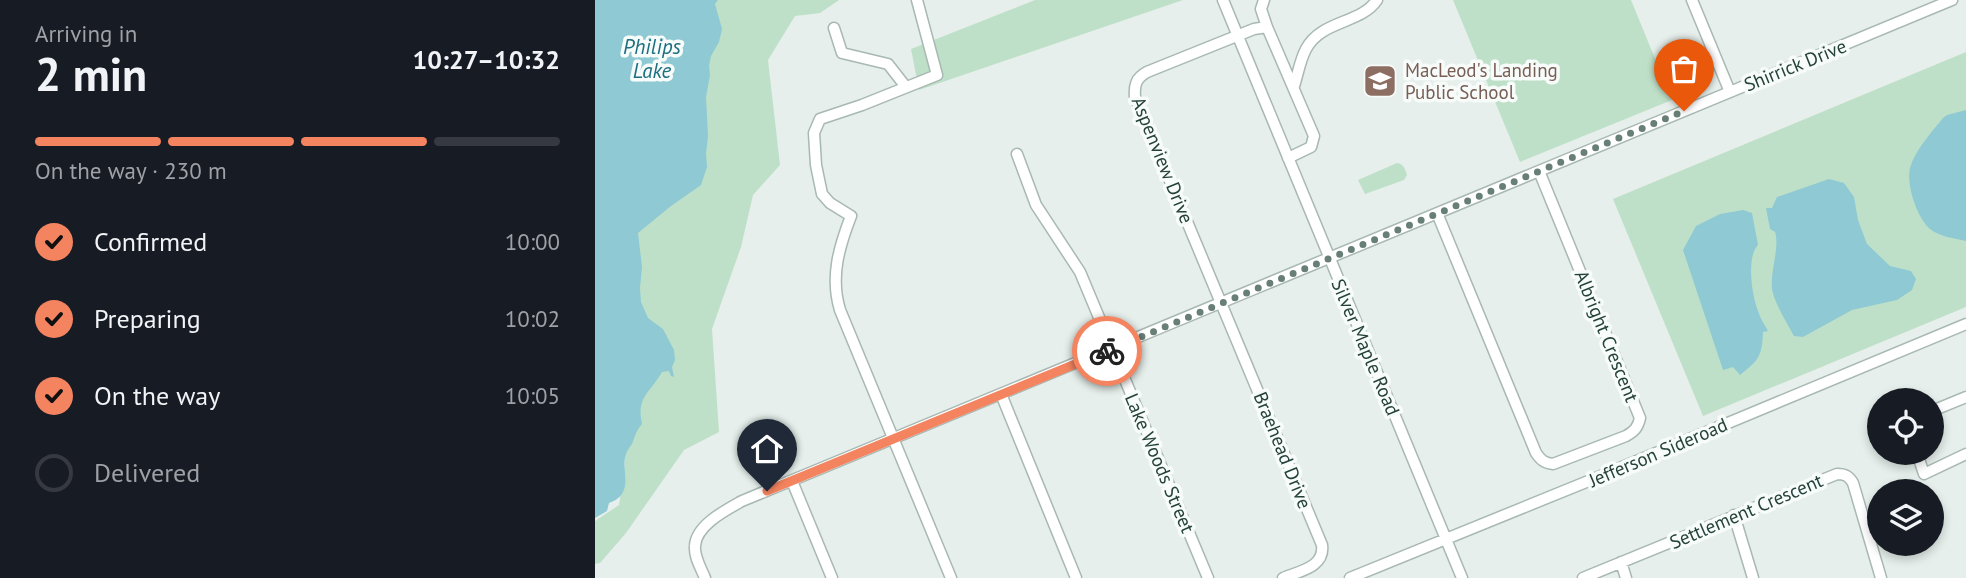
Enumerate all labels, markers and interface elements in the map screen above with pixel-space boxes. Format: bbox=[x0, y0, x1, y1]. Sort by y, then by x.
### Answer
text: Arriving in bbox=[35, 19, 137, 48]
water label: Philips Lake bbox=[623, 33, 682, 84]
street label: Shirrick Drive bbox=[1740, 34, 1850, 96]
pin bbox=[1654, 39, 1714, 111]
text: 10:27–10:32 bbox=[413, 43, 560, 76]
text: 2 min bbox=[35, 44, 147, 104]
icon: bag bbox=[1665, 50, 1703, 88]
place label: MacLeod's Landing Public School bbox=[1405, 58, 1558, 104]
school or university icon: MacLeod's Landing Public School bbox=[1361, 62, 1399, 100]
street label: Aspenview Drive bbox=[1127, 93, 1199, 227]
text: On the way · 230 m bbox=[35, 156, 227, 185]
icon: check bbox=[35, 223, 73, 261]
text: Confirmed bbox=[94, 225, 207, 258]
text: 10:00 bbox=[505, 227, 560, 256]
street label: Albright Crescent bbox=[1570, 267, 1645, 406]
street label: Silver Maple Road bbox=[1326, 275, 1406, 419]
icon: check bbox=[35, 300, 73, 338]
text: Preparing bbox=[94, 302, 201, 335]
text: 10:02 bbox=[505, 304, 560, 333]
courier bbox=[1072, 316, 1142, 386]
icon: bike bbox=[1088, 332, 1126, 370]
icon: check bbox=[35, 377, 73, 415]
text: On the way bbox=[94, 379, 220, 412]
text: 10:05 bbox=[505, 381, 560, 410]
street label: Braehead Drive bbox=[1249, 388, 1317, 512]
map controls bbox=[1867, 388, 1944, 556]
button: locate bbox=[1867, 388, 1944, 465]
street label: Lake Woods Street bbox=[1120, 390, 1200, 537]
street label: Jefferson Sideroad bbox=[1584, 412, 1731, 492]
pin bbox=[737, 419, 797, 491]
icon: home bbox=[748, 430, 786, 468]
text: Delivered bbox=[94, 456, 200, 489]
street label: Settlement Crescent bbox=[1666, 468, 1827, 554]
button: layers bbox=[1867, 479, 1944, 556]

